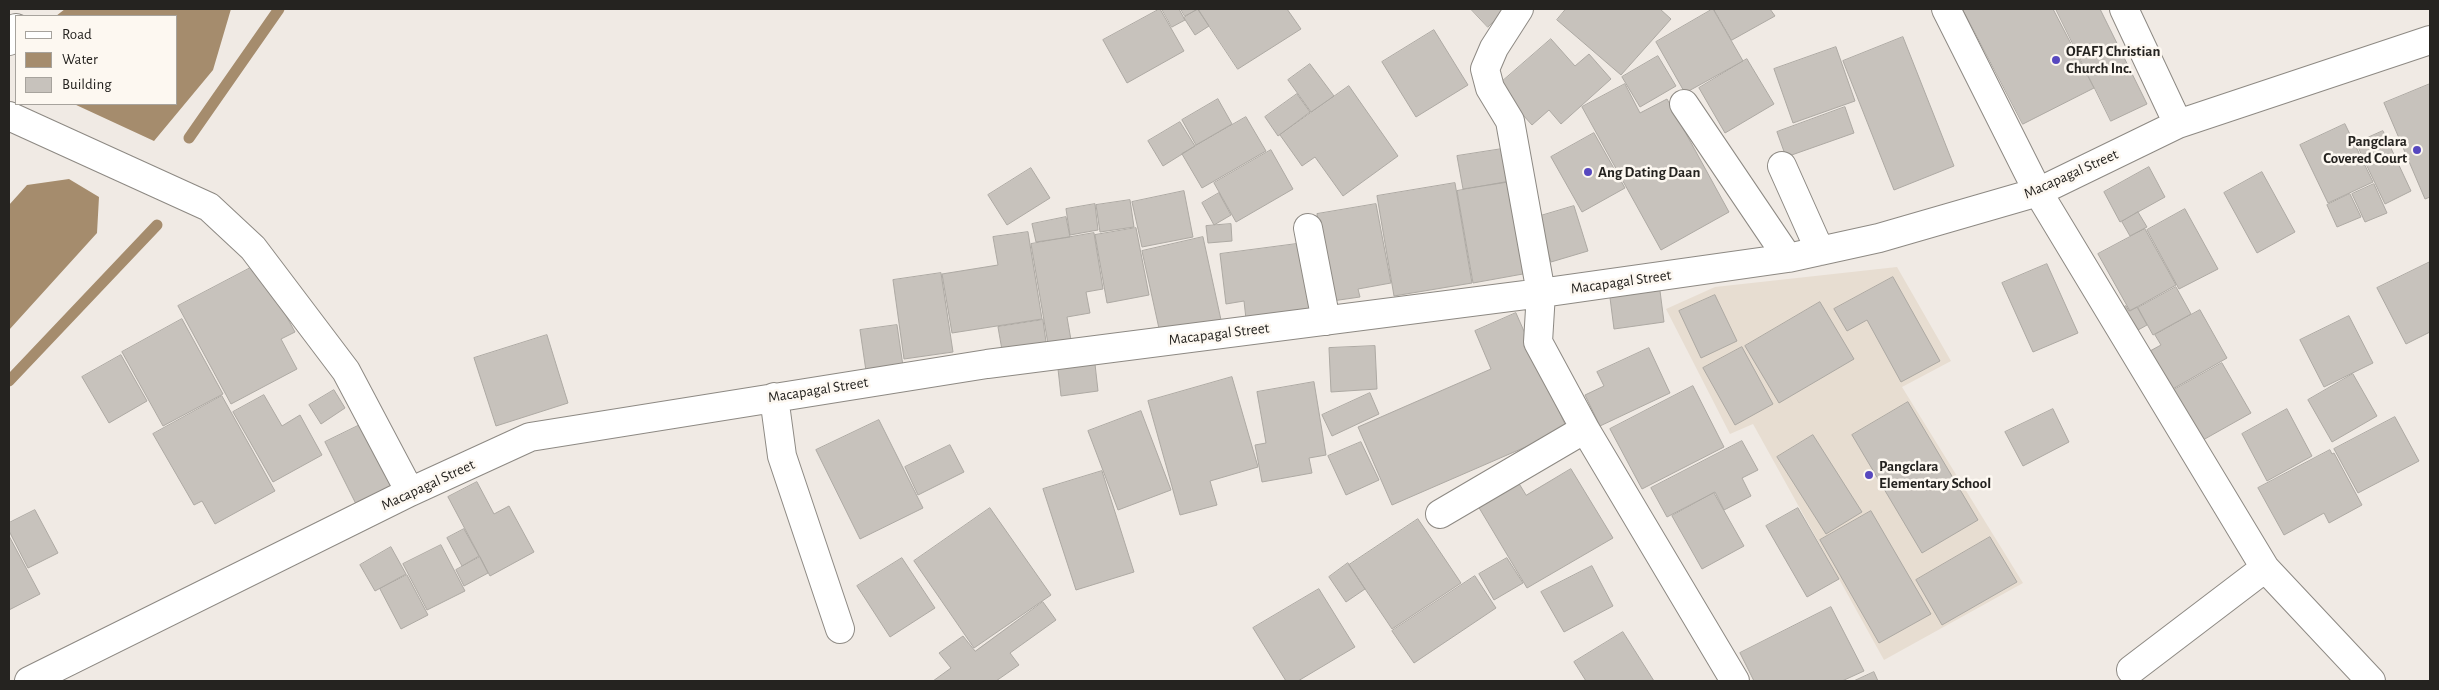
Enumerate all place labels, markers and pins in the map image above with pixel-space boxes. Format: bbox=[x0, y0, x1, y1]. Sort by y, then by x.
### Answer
place label: OFAFJ Christian Church Inc. bbox=[2066, 42, 2160, 77]
marker: OFAFJ Christian Church Inc. bbox=[2050, 54, 2062, 66]
place label: Pangclara Covered Court bbox=[2323, 132, 2407, 167]
marker: Pangclara Covered Court bbox=[2411, 144, 2423, 156]
place label: Ang Dating Daan bbox=[1598, 163, 1700, 181]
marker: Ang Dating Daan bbox=[1582, 166, 1594, 178]
place label: Pangclara Elementary School bbox=[1879, 457, 1991, 492]
marker: Pangclara Elementary School bbox=[1863, 469, 1875, 481]

